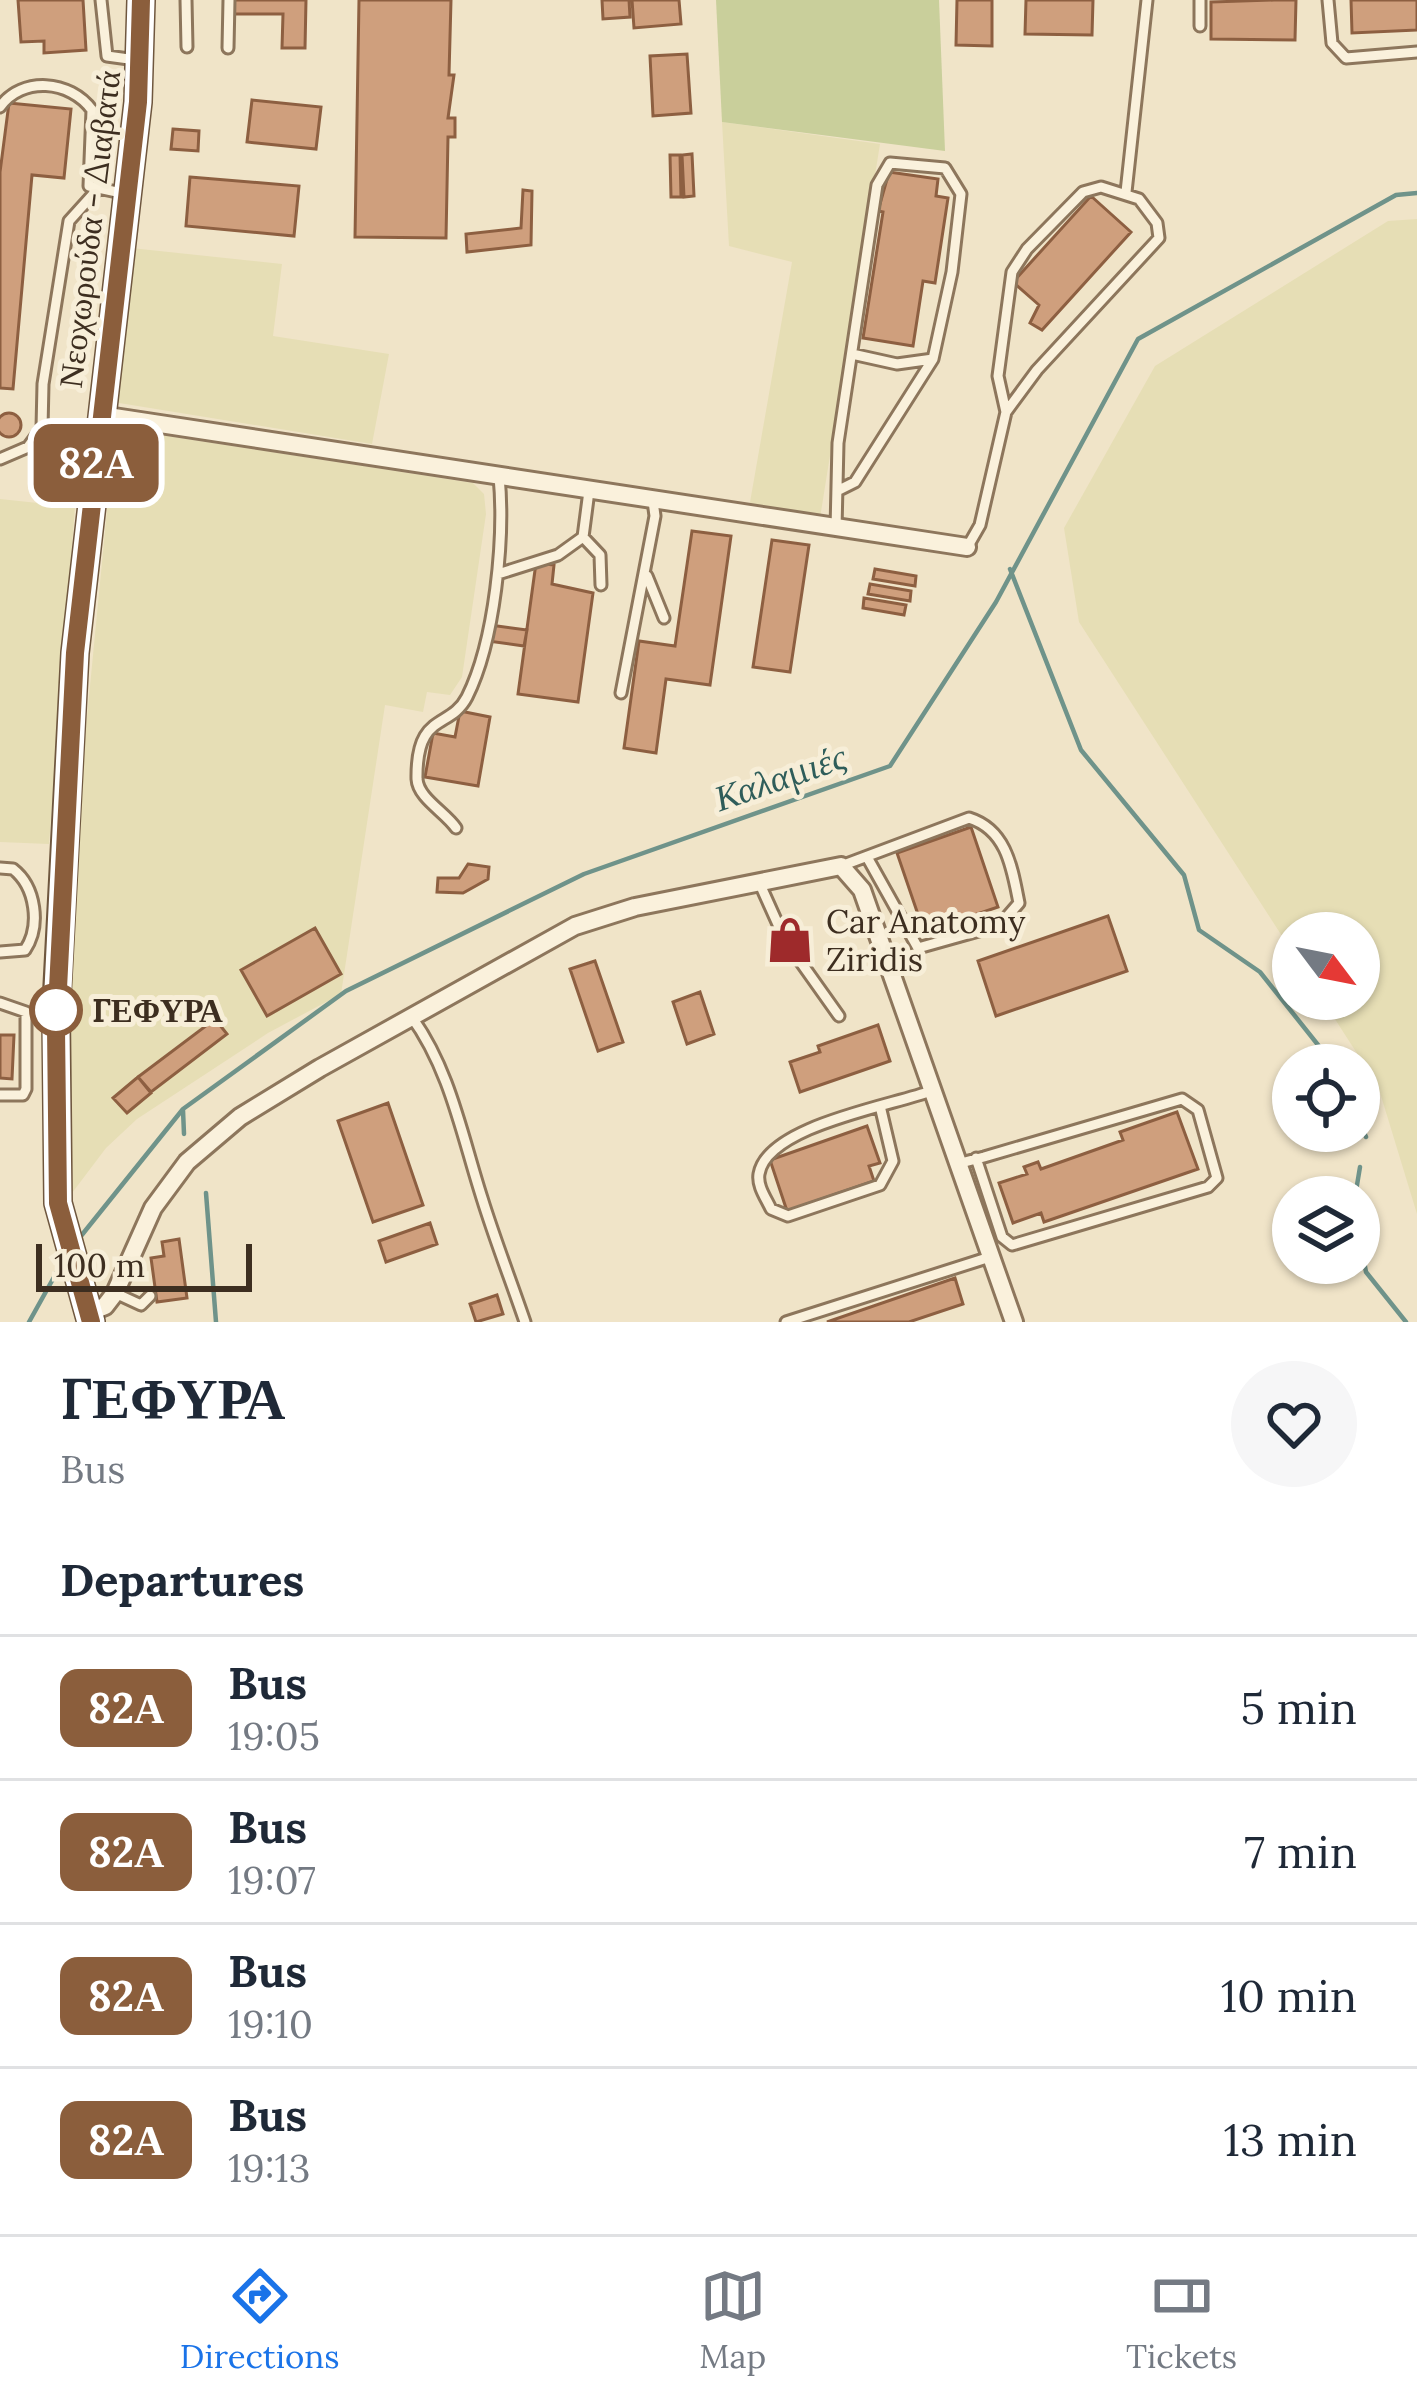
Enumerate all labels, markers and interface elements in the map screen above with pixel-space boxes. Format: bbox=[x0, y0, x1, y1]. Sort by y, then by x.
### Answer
street label: Νεοχωρούδα - Διαβατά bbox=[49, 68, 129, 390]
line badge: 82Α bbox=[27, 424, 165, 502]
text: 82Α bbox=[58, 436, 134, 490]
water label: Καλαμιές bbox=[707, 733, 852, 821]
place label: Car Anatomy Ziridis bbox=[826, 900, 1026, 980]
north arrow bbox=[1272, 912, 1380, 1020]
map controls bbox=[1272, 912, 1380, 1284]
shop icon: Car Anatomy Ziridis bbox=[765, 915, 815, 965]
marker: ΓΕΦΥΡΑ bbox=[31, 985, 81, 1035]
place label: ΓΕΦΥΡΑ bbox=[92, 989, 223, 1031]
button: locate bbox=[1272, 1044, 1380, 1152]
button: layers bbox=[1272, 1176, 1380, 1284]
scale bar bbox=[36, 1238, 252, 1291]
text: 100 m bbox=[54, 1244, 145, 1286]
button: heart bbox=[1231, 1361, 1357, 1487]
text: ΓΕΦΥΡΑ bbox=[60, 1362, 285, 1435]
text: Bus bbox=[60, 1444, 125, 1494]
text: Departures bbox=[60, 1551, 304, 1608]
text: Bus bbox=[228, 1654, 307, 1711]
text: 5 min bbox=[1240, 1679, 1357, 1736]
text: 82Α bbox=[88, 1681, 164, 1735]
text: 19:05 bbox=[228, 1711, 320, 1761]
text: Bus bbox=[228, 1798, 307, 1855]
text: 7 min bbox=[1244, 1823, 1357, 1880]
text: 82Α bbox=[88, 1825, 164, 1879]
text: 19:07 bbox=[228, 1855, 316, 1905]
text: Bus bbox=[228, 1942, 307, 1999]
text: 10 min bbox=[1221, 1967, 1357, 2024]
text: 82Α bbox=[88, 1969, 164, 2023]
text: 19:10 bbox=[228, 1999, 313, 2049]
text: Bus bbox=[228, 2086, 307, 2143]
text: 13 min bbox=[1224, 2111, 1357, 2168]
text: 82Α bbox=[88, 2113, 164, 2167]
text: 19:13 bbox=[228, 2143, 310, 2193]
tab: Directions bbox=[180, 2263, 340, 2377]
tab: Map bbox=[699, 2263, 766, 2377]
tab: Tickets bbox=[1126, 2263, 1237, 2377]

